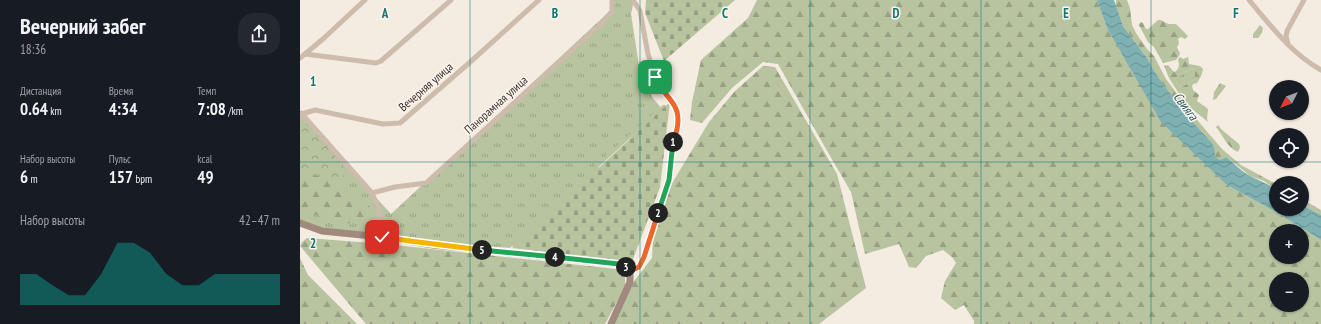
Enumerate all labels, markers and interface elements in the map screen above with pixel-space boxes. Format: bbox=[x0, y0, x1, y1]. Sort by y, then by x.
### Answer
text: A bbox=[381, 5, 389, 22]
text: B bbox=[552, 5, 558, 22]
text: C bbox=[722, 5, 728, 22]
text: D bbox=[893, 5, 900, 22]
text: E bbox=[1063, 5, 1069, 22]
text: F bbox=[1233, 5, 1239, 22]
text: Вечерний забег bbox=[20, 12, 146, 40]
button: share bbox=[238, 13, 280, 55]
text: 18:36 bbox=[20, 41, 46, 58]
street label: Вечерняя улица bbox=[395, 59, 456, 114]
pin bbox=[638, 60, 672, 94]
icon: arrive bbox=[644, 66, 666, 88]
street label: Панорамная улица bbox=[461, 72, 530, 137]
text: 1 bbox=[310, 73, 316, 90]
north arrow bbox=[1269, 80, 1309, 120]
map controls bbox=[1269, 80, 1309, 312]
text: Дистанция bbox=[20, 84, 61, 98]
text: Время bbox=[109, 84, 133, 98]
text: Темп bbox=[197, 84, 216, 98]
water label: Свияга bbox=[1169, 89, 1202, 124]
text: 0.64 bbox=[20, 98, 48, 120]
text: 4:34 bbox=[109, 98, 137, 120]
text: 7:08 bbox=[197, 98, 226, 120]
text: km bbox=[48, 104, 62, 118]
text: /km bbox=[226, 104, 243, 118]
button: locate bbox=[1269, 128, 1309, 168]
pin: 1 bbox=[663, 132, 683, 152]
text: 1 bbox=[670, 135, 676, 149]
text: Набор высоты bbox=[20, 152, 75, 166]
text: Пульс bbox=[109, 152, 131, 166]
text: kcal bbox=[197, 152, 212, 166]
text: 6 bbox=[20, 166, 28, 188]
text: 157 bbox=[109, 166, 133, 188]
text: 49 bbox=[197, 166, 214, 188]
text: m bbox=[28, 172, 38, 186]
text: bpm bbox=[133, 172, 152, 186]
button: layers bbox=[1269, 176, 1309, 216]
pin: 2 bbox=[648, 203, 668, 223]
text: 2 bbox=[655, 206, 661, 220]
text: Набор высоты bbox=[20, 212, 85, 229]
text: 42–47 m bbox=[239, 212, 280, 229]
pin bbox=[365, 220, 399, 254]
button: + bbox=[1269, 224, 1309, 264]
icon: check bbox=[371, 226, 393, 248]
text: 2 bbox=[310, 235, 316, 252]
pin: 5 bbox=[472, 240, 492, 260]
text: 5 bbox=[479, 243, 485, 257]
pin: 4 bbox=[545, 247, 565, 267]
text: 4 bbox=[552, 250, 558, 264]
pin: 3 bbox=[616, 257, 636, 277]
text: 3 bbox=[623, 260, 629, 274]
button: − bbox=[1269, 272, 1309, 312]

